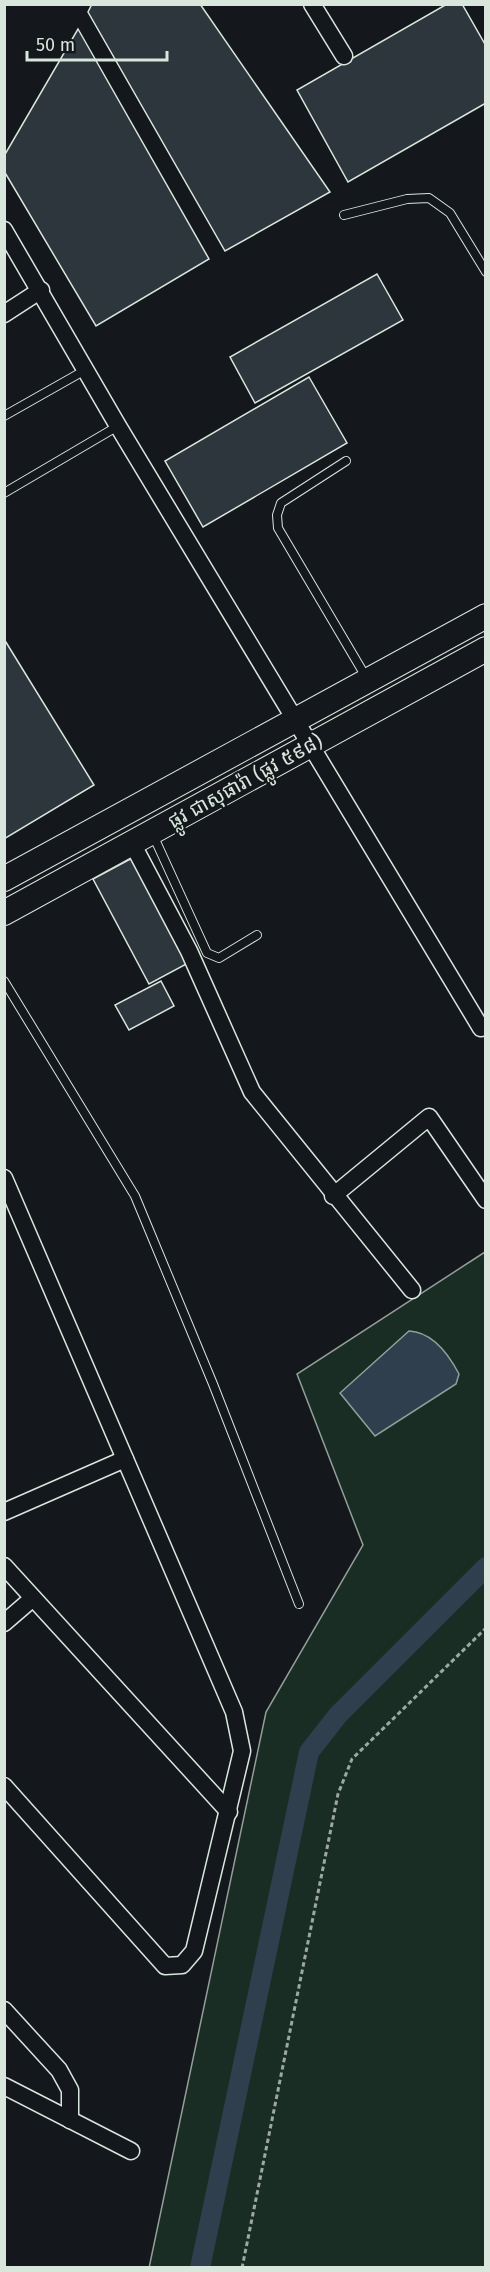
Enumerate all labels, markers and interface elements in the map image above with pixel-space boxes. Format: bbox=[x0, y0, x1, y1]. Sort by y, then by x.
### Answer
scale bar bbox=[27, 24, 166, 62]
text: 50 m bbox=[36, 34, 75, 56]
street label: ផ្លូវ ជាសុផារ៉ា (ផ្លូវ ៥៩៨) bbox=[163, 729, 330, 840]

